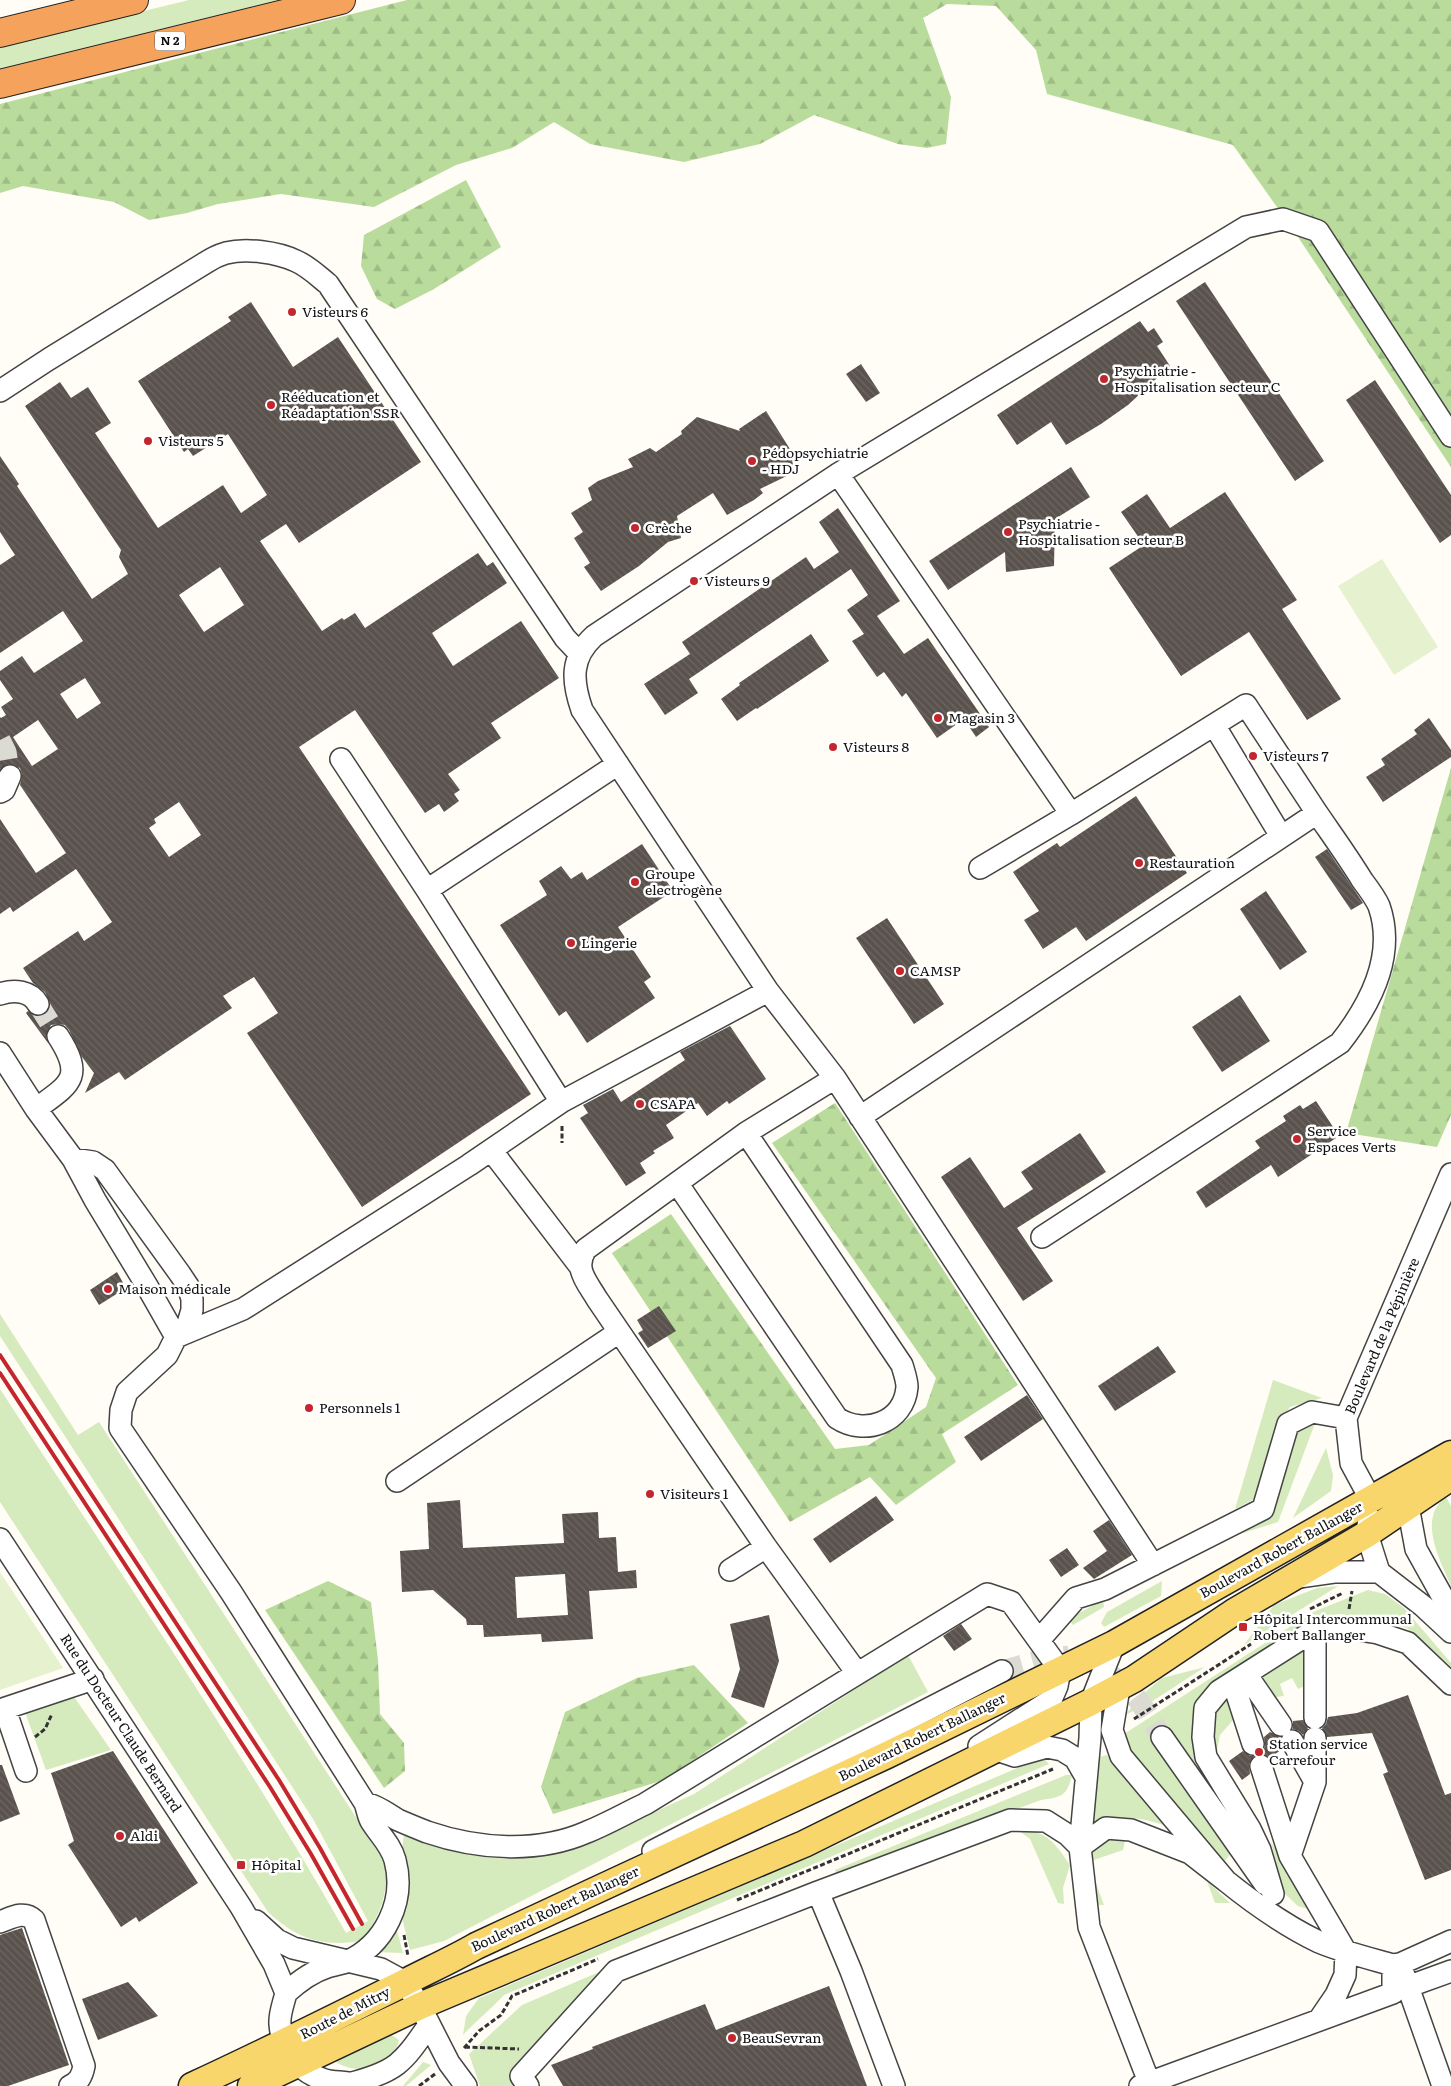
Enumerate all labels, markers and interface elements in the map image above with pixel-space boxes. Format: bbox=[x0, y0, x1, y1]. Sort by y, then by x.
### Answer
road number: N 2 bbox=[155, 31, 185, 50]
place label: Visteurs 6 bbox=[302, 301, 368, 321]
marker: Visteurs 6 bbox=[286, 306, 298, 318]
place label: Psychiatrie - Hospitalisation secteur C bbox=[1114, 360, 1281, 396]
marker: Psychiatrie - Hospitalisation secteur C bbox=[1098, 373, 1110, 385]
place label: Rééducation et Réadaptation SSR bbox=[281, 386, 400, 422]
marker: Rééducation et Réadaptation SSR bbox=[265, 399, 277, 411]
place label: Visteurs 5 bbox=[158, 430, 224, 450]
marker: Visteurs 5 bbox=[142, 435, 154, 447]
place label: Pédopsychiatrie - HDJ bbox=[762, 442, 868, 478]
marker: Pédopsychiatrie - HDJ bbox=[746, 455, 758, 467]
place label: Psychiatrie - Hospitalisation secteur B bbox=[1018, 513, 1184, 549]
place label: Crèche bbox=[645, 517, 692, 537]
marker: Crèche bbox=[629, 522, 641, 534]
marker: Psychiatrie - Hospitalisation secteur B bbox=[1002, 526, 1014, 538]
place label: Visteurs 9 bbox=[704, 570, 770, 590]
marker: Visteurs 9 bbox=[688, 575, 700, 587]
place label: Magasin 3 bbox=[948, 707, 1015, 727]
marker: Magasin 3 bbox=[932, 712, 944, 724]
place label: Visteurs 8 bbox=[843, 736, 909, 756]
marker: Visteurs 8 bbox=[827, 741, 839, 753]
place label: Visteurs 7 bbox=[1263, 745, 1329, 765]
marker: Visteurs 7 bbox=[1247, 750, 1259, 762]
place label: Restauration bbox=[1149, 852, 1235, 872]
marker: Restauration bbox=[1133, 857, 1145, 869]
place label: Groupe electrogène bbox=[645, 863, 722, 899]
marker: Groupe electrogène bbox=[629, 876, 641, 888]
place label: Lingerie bbox=[581, 932, 637, 952]
marker: Lingerie bbox=[565, 937, 577, 949]
place label: CAMSP bbox=[910, 960, 961, 980]
marker: CAMSP bbox=[894, 965, 906, 977]
place label: CSAPA bbox=[650, 1093, 697, 1113]
marker: CSAPA bbox=[634, 1098, 646, 1110]
place label: Service Espaces Verts bbox=[1307, 1120, 1396, 1156]
marker: Service Espaces Verts bbox=[1291, 1133, 1303, 1145]
street label: Boulevard de la Pépinière bbox=[1339, 1254, 1423, 1417]
place label: Maison médicale bbox=[118, 1278, 231, 1298]
marker: Maison médicale bbox=[102, 1283, 114, 1295]
place label: Personnels 1 bbox=[319, 1397, 401, 1417]
marker: Personnels 1 bbox=[303, 1402, 315, 1414]
place label: Visiteurs 1 bbox=[660, 1483, 729, 1503]
marker: Visiteurs 1 bbox=[644, 1488, 656, 1500]
street label: Boulevard Robert Ballanger bbox=[1195, 1496, 1366, 1602]
place label: Hôpital Intercommunal Robert Ballanger bbox=[1253, 1608, 1412, 1644]
marker: Hôpital Intercommunal Robert Ballanger bbox=[1237, 1621, 1249, 1633]
street label: Rue du Docteur Claude Bernard bbox=[57, 1629, 187, 1816]
street label: Boulevard Robert Ballanger bbox=[835, 1687, 1009, 1785]
place label: Station service Carrefour bbox=[1269, 1733, 1368, 1769]
marker: Station service Carrefour bbox=[1253, 1746, 1265, 1758]
place label: Aldi bbox=[130, 1825, 158, 1845]
marker: Aldi bbox=[114, 1830, 126, 1842]
place label: Hôpital bbox=[251, 1854, 302, 1874]
marker: Hôpital bbox=[235, 1859, 247, 1871]
street label: Boulevard Robert Ballanger bbox=[467, 1860, 642, 1956]
street label: Route de Mitry bbox=[296, 1980, 394, 2043]
place label: BeauSevran bbox=[742, 2027, 822, 2047]
marker: BeauSevran bbox=[726, 2032, 738, 2044]

